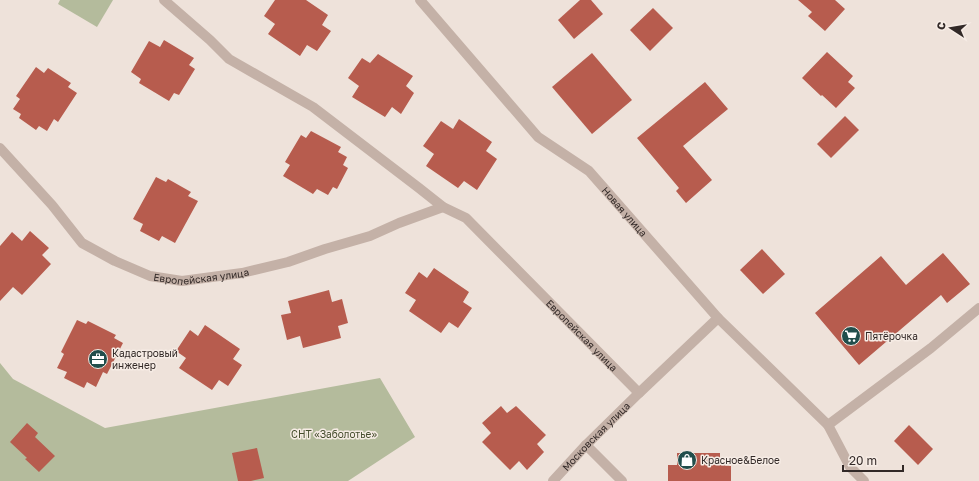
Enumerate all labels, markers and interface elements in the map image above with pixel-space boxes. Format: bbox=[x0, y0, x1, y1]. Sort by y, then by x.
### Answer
north arrow bbox=[931, 8, 971, 48]
text: С bbox=[934, 20, 948, 31]
street label: Новая улица bbox=[599, 184, 650, 239]
street label: Европейская улица bbox=[153, 266, 250, 287]
street label: Европейская улица bbox=[544, 297, 620, 374]
supermarket icon: Пятёрочка bbox=[840, 325, 862, 347]
place label: Пятёрочка bbox=[865, 330, 918, 342]
place label: Кадастровый инженер bbox=[112, 347, 178, 371]
office icon: Кадастровый инженер bbox=[87, 348, 109, 370]
street label: Московская улица bbox=[560, 399, 632, 473]
park label: СНТ «Заболотье» bbox=[291, 428, 377, 440]
scale bar bbox=[843, 447, 903, 473]
shop icon: Красное&Белое bbox=[676, 449, 698, 471]
text: 20 m bbox=[849, 453, 877, 468]
place label: Красное&Белое bbox=[701, 454, 780, 466]

